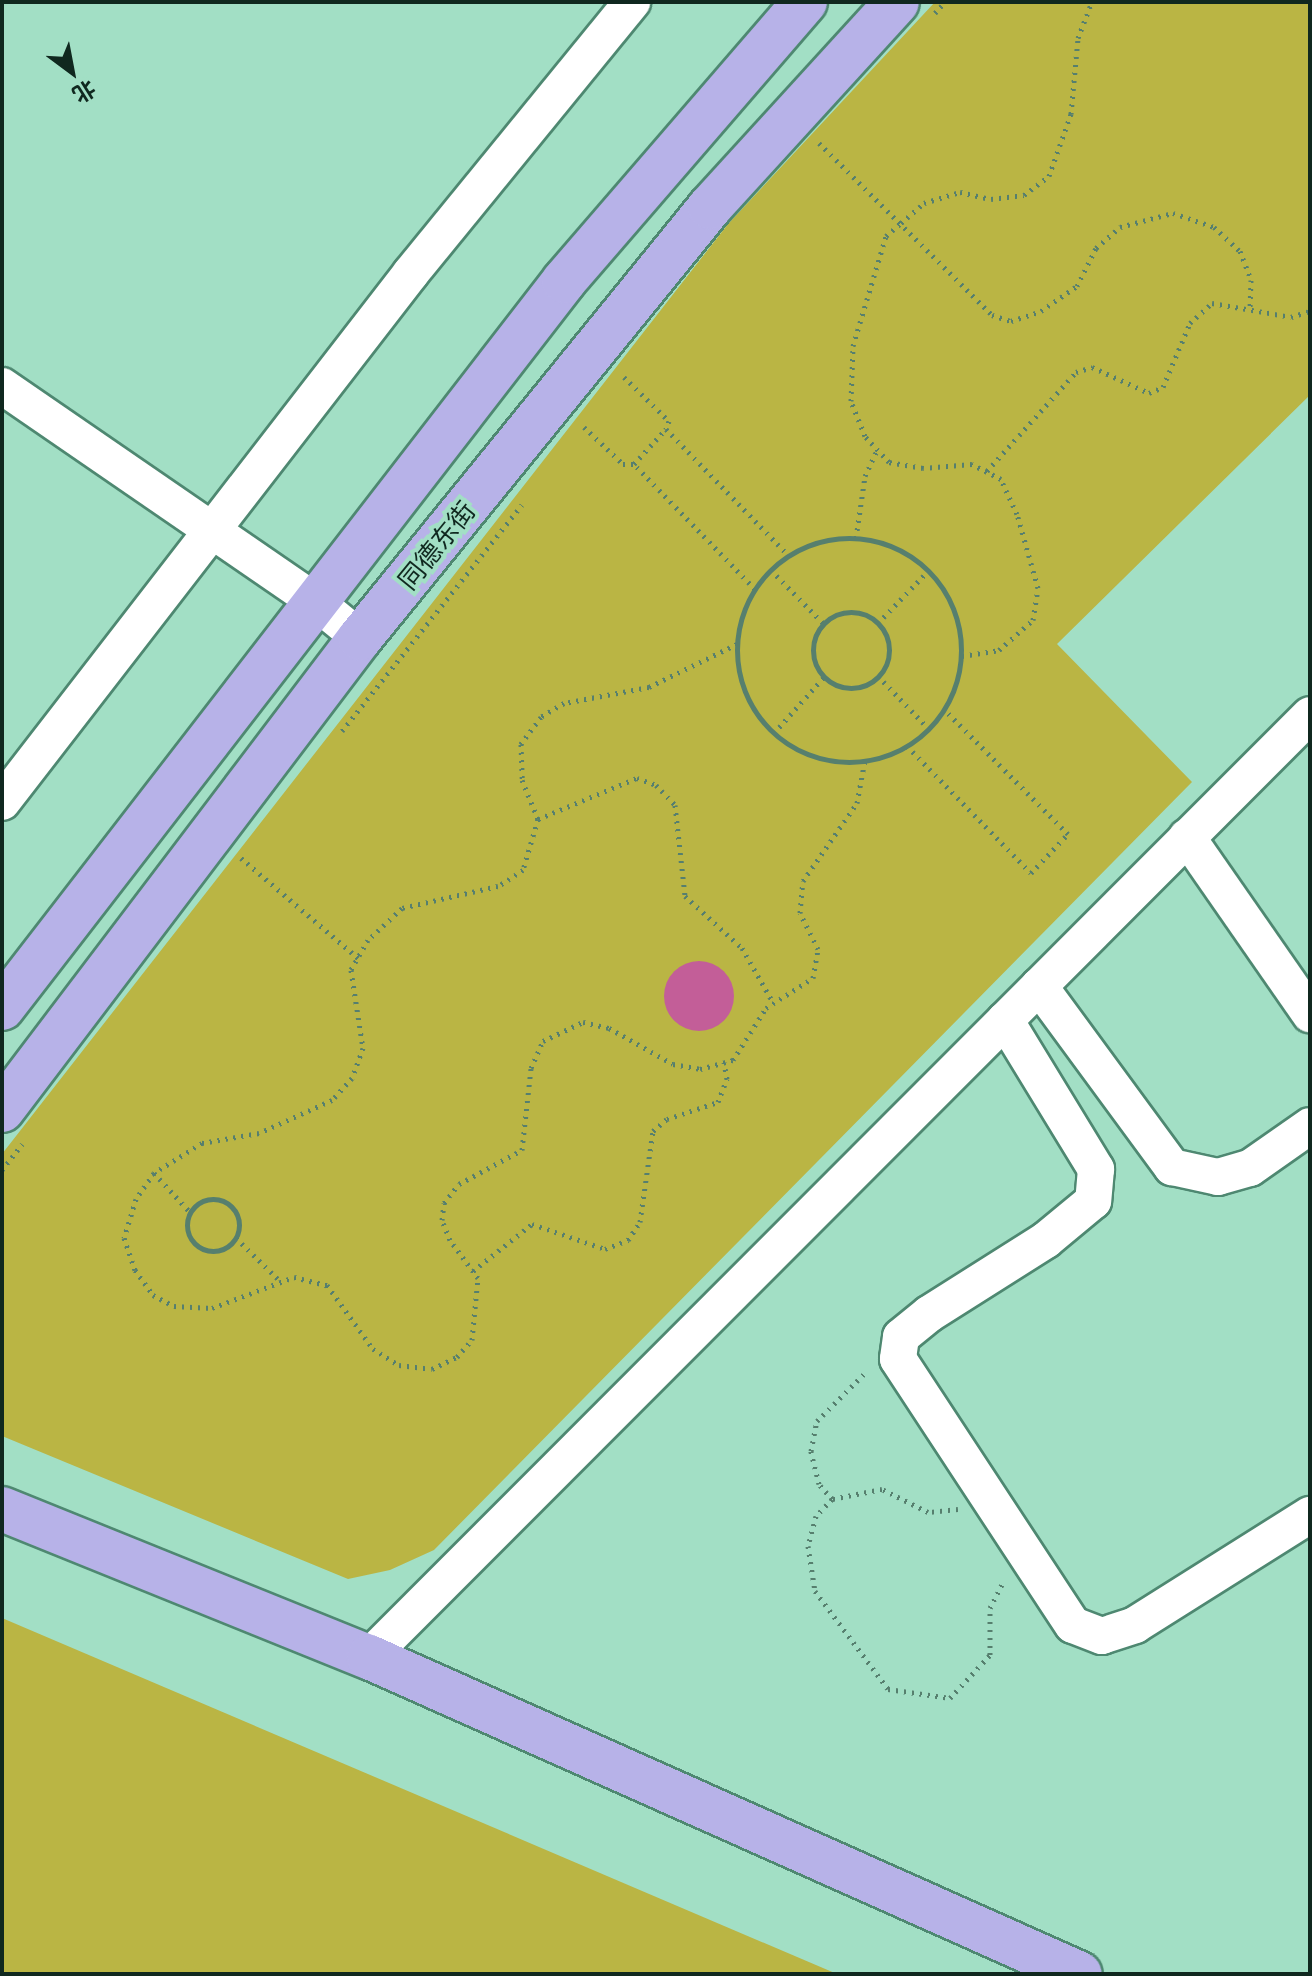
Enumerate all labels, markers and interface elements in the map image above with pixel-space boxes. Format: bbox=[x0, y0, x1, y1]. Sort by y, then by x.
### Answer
north arrow bbox=[32, 32, 112, 112]
text: 北 bbox=[69, 75, 101, 109]
street label: 同德东街 bbox=[391, 495, 481, 595]

